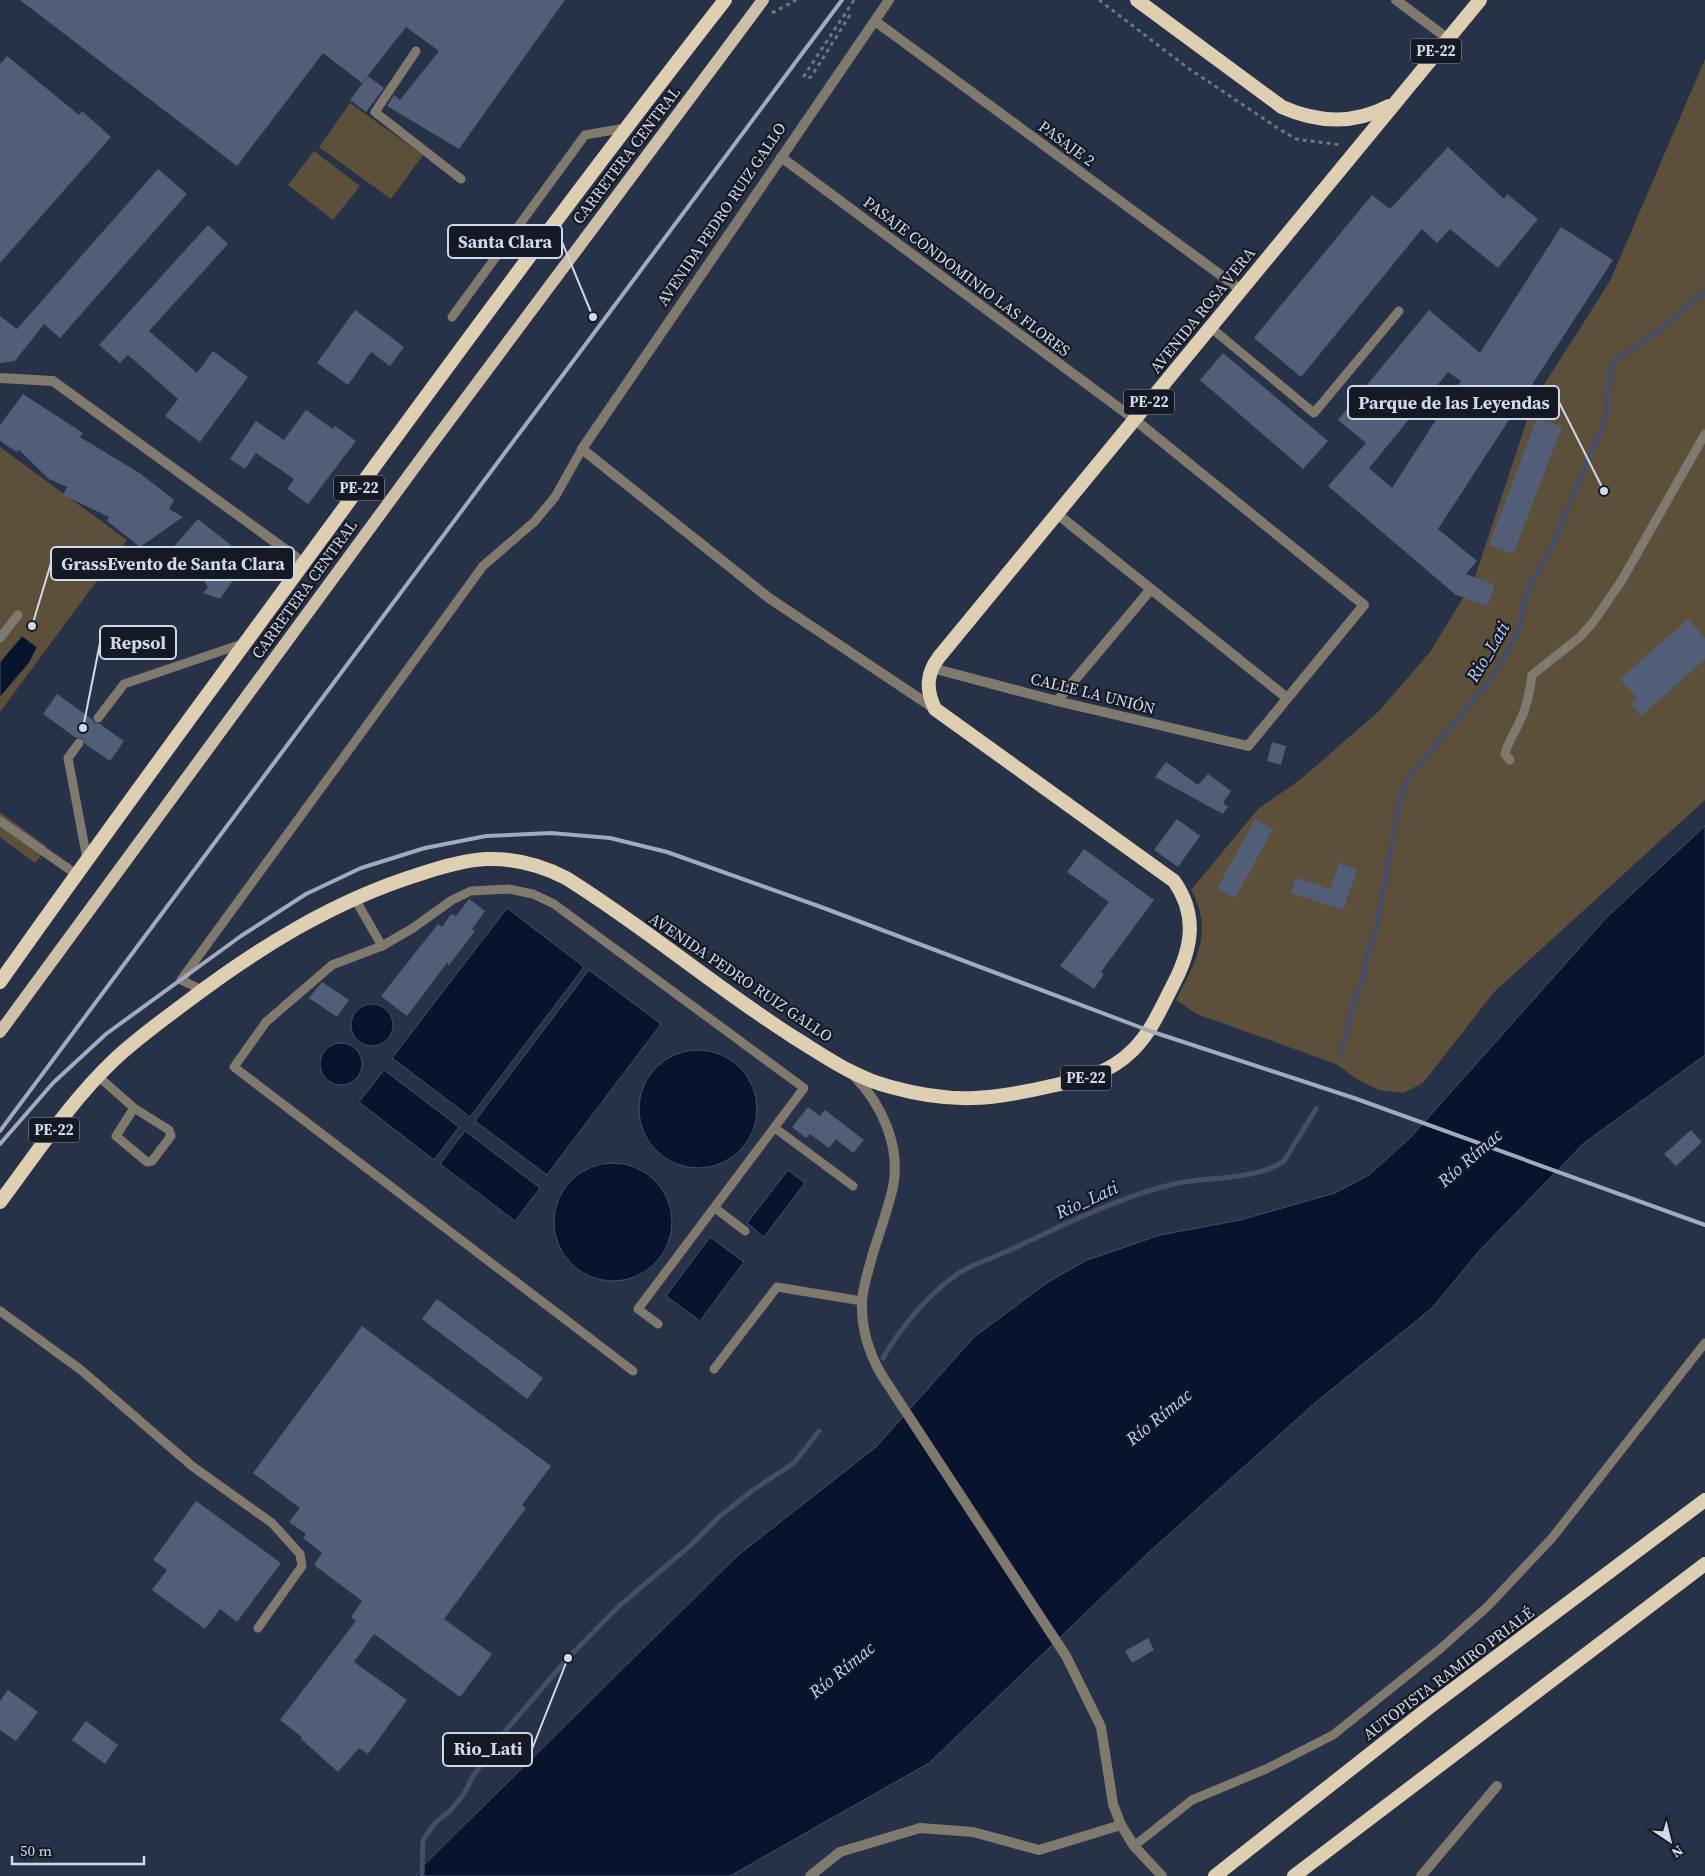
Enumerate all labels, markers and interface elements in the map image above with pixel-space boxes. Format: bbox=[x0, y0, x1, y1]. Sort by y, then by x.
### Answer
road number: PE-22 bbox=[1411, 38, 1461, 64]
street label: CARRETERA CENTRAL bbox=[567, 82, 685, 228]
street label: PASAJE 2 bbox=[1034, 115, 1100, 171]
street label: AVENIDA PEDRO RUIZ GALLO bbox=[651, 118, 791, 310]
street label: PASAJE CONDOMINIO LAS FLORES bbox=[859, 191, 1075, 361]
callout: Santa Clara bbox=[448, 225, 562, 258]
text: Santa Clara bbox=[458, 229, 552, 254]
street label: AVENIDA ROSA VERA bbox=[1144, 242, 1260, 378]
callout: Parque de las Leyendas bbox=[1348, 386, 1559, 419]
road number: PE-22 bbox=[1124, 390, 1174, 414]
text: Parque de las Leyendas bbox=[1358, 390, 1550, 415]
road number: PE-22 bbox=[334, 476, 384, 500]
street label: CARRETERA CENTRAL bbox=[246, 515, 362, 663]
callout: GrassEvento de Santa Clara bbox=[51, 547, 294, 580]
text: GrassEvento de Santa Clara bbox=[61, 551, 285, 576]
water label: Rio_Lati bbox=[1459, 617, 1516, 687]
callout: Repsol bbox=[100, 626, 176, 659]
text: Repsol bbox=[110, 630, 166, 655]
street label: CALLE LA UNIÓN bbox=[1028, 667, 1158, 719]
street label: AVENIDA PEDRO RUIZ GALLO bbox=[645, 907, 837, 1047]
road number: PE-22 bbox=[1061, 1066, 1111, 1090]
road number: PE-22 bbox=[29, 1118, 79, 1142]
water label: Río Rímac bbox=[1431, 1122, 1508, 1193]
water label: Rio_Lati bbox=[1051, 1175, 1122, 1225]
water label: Río Rímac bbox=[1120, 1382, 1198, 1452]
street label: AUTOPISTA RAMIRO PRIALÉ bbox=[1358, 1601, 1538, 1745]
water label: Río Rímac bbox=[803, 1635, 881, 1705]
callout: Rio_Lati bbox=[443, 1733, 532, 1766]
text: Rio_Lati bbox=[454, 1736, 523, 1761]
north arrow bbox=[1645, 1816, 1695, 1866]
scale bar bbox=[12, 1834, 145, 1866]
text: 50 m bbox=[20, 1840, 52, 1861]
text: N bbox=[1668, 1841, 1687, 1863]

